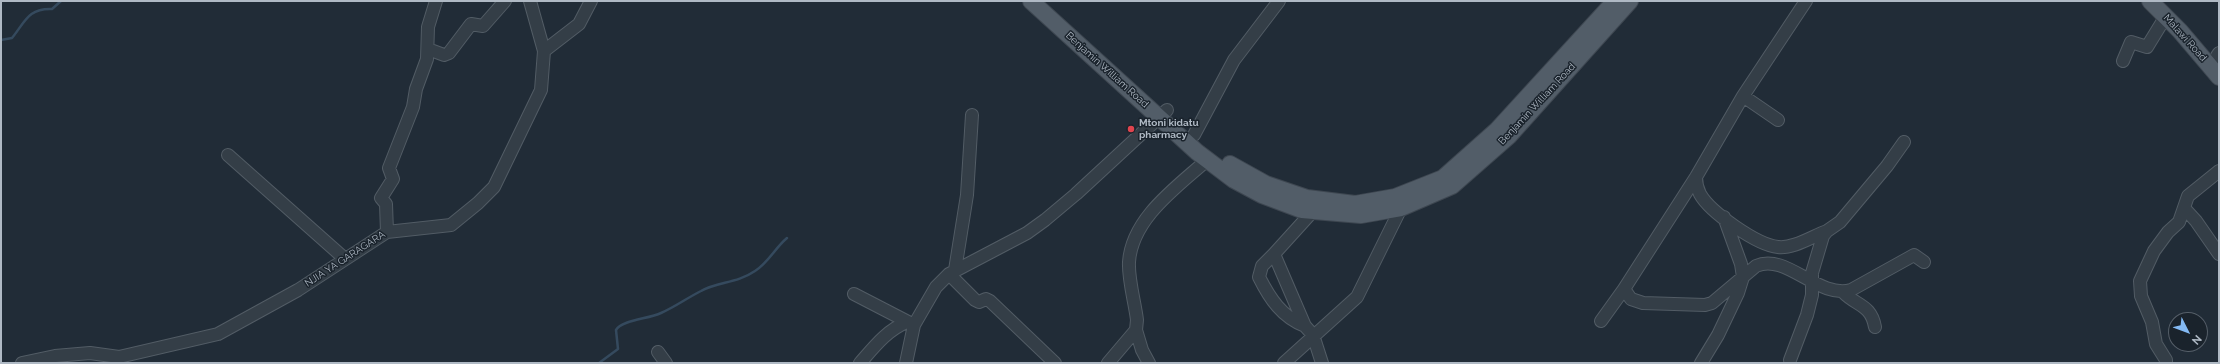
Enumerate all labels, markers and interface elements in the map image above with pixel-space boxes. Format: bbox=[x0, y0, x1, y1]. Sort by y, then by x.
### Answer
street label: Malawi Road bbox=[2161, 12, 2209, 64]
street label: Benjamin William Road bbox=[1063, 30, 1151, 110]
street label: Benjamin William Road bbox=[1496, 61, 1578, 147]
place label: Mtoni kidatu pharmacy bbox=[1139, 117, 1199, 140]
marker: Mtoni kidatu pharmacy bbox=[1126, 124, 1136, 134]
street label: NJIA YA GARAGARA bbox=[303, 229, 387, 289]
north arrow bbox=[2168, 312, 2208, 352]
text: N bbox=[2189, 332, 2204, 347]

